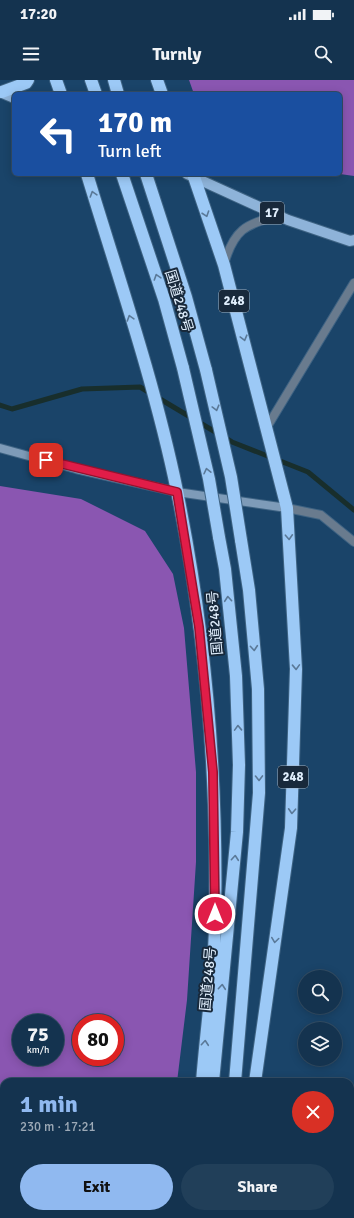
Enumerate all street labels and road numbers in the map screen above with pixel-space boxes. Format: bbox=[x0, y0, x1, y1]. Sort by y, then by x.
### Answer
road number: 17 bbox=[260, 202, 284, 224]
street label: 国道248号 bbox=[161, 268, 197, 334]
road number: 248 bbox=[219, 290, 249, 312]
street label: 国道248号 bbox=[204, 590, 226, 656]
road number: 248 bbox=[278, 766, 308, 788]
street label: 国道248号 bbox=[197, 946, 219, 1012]

